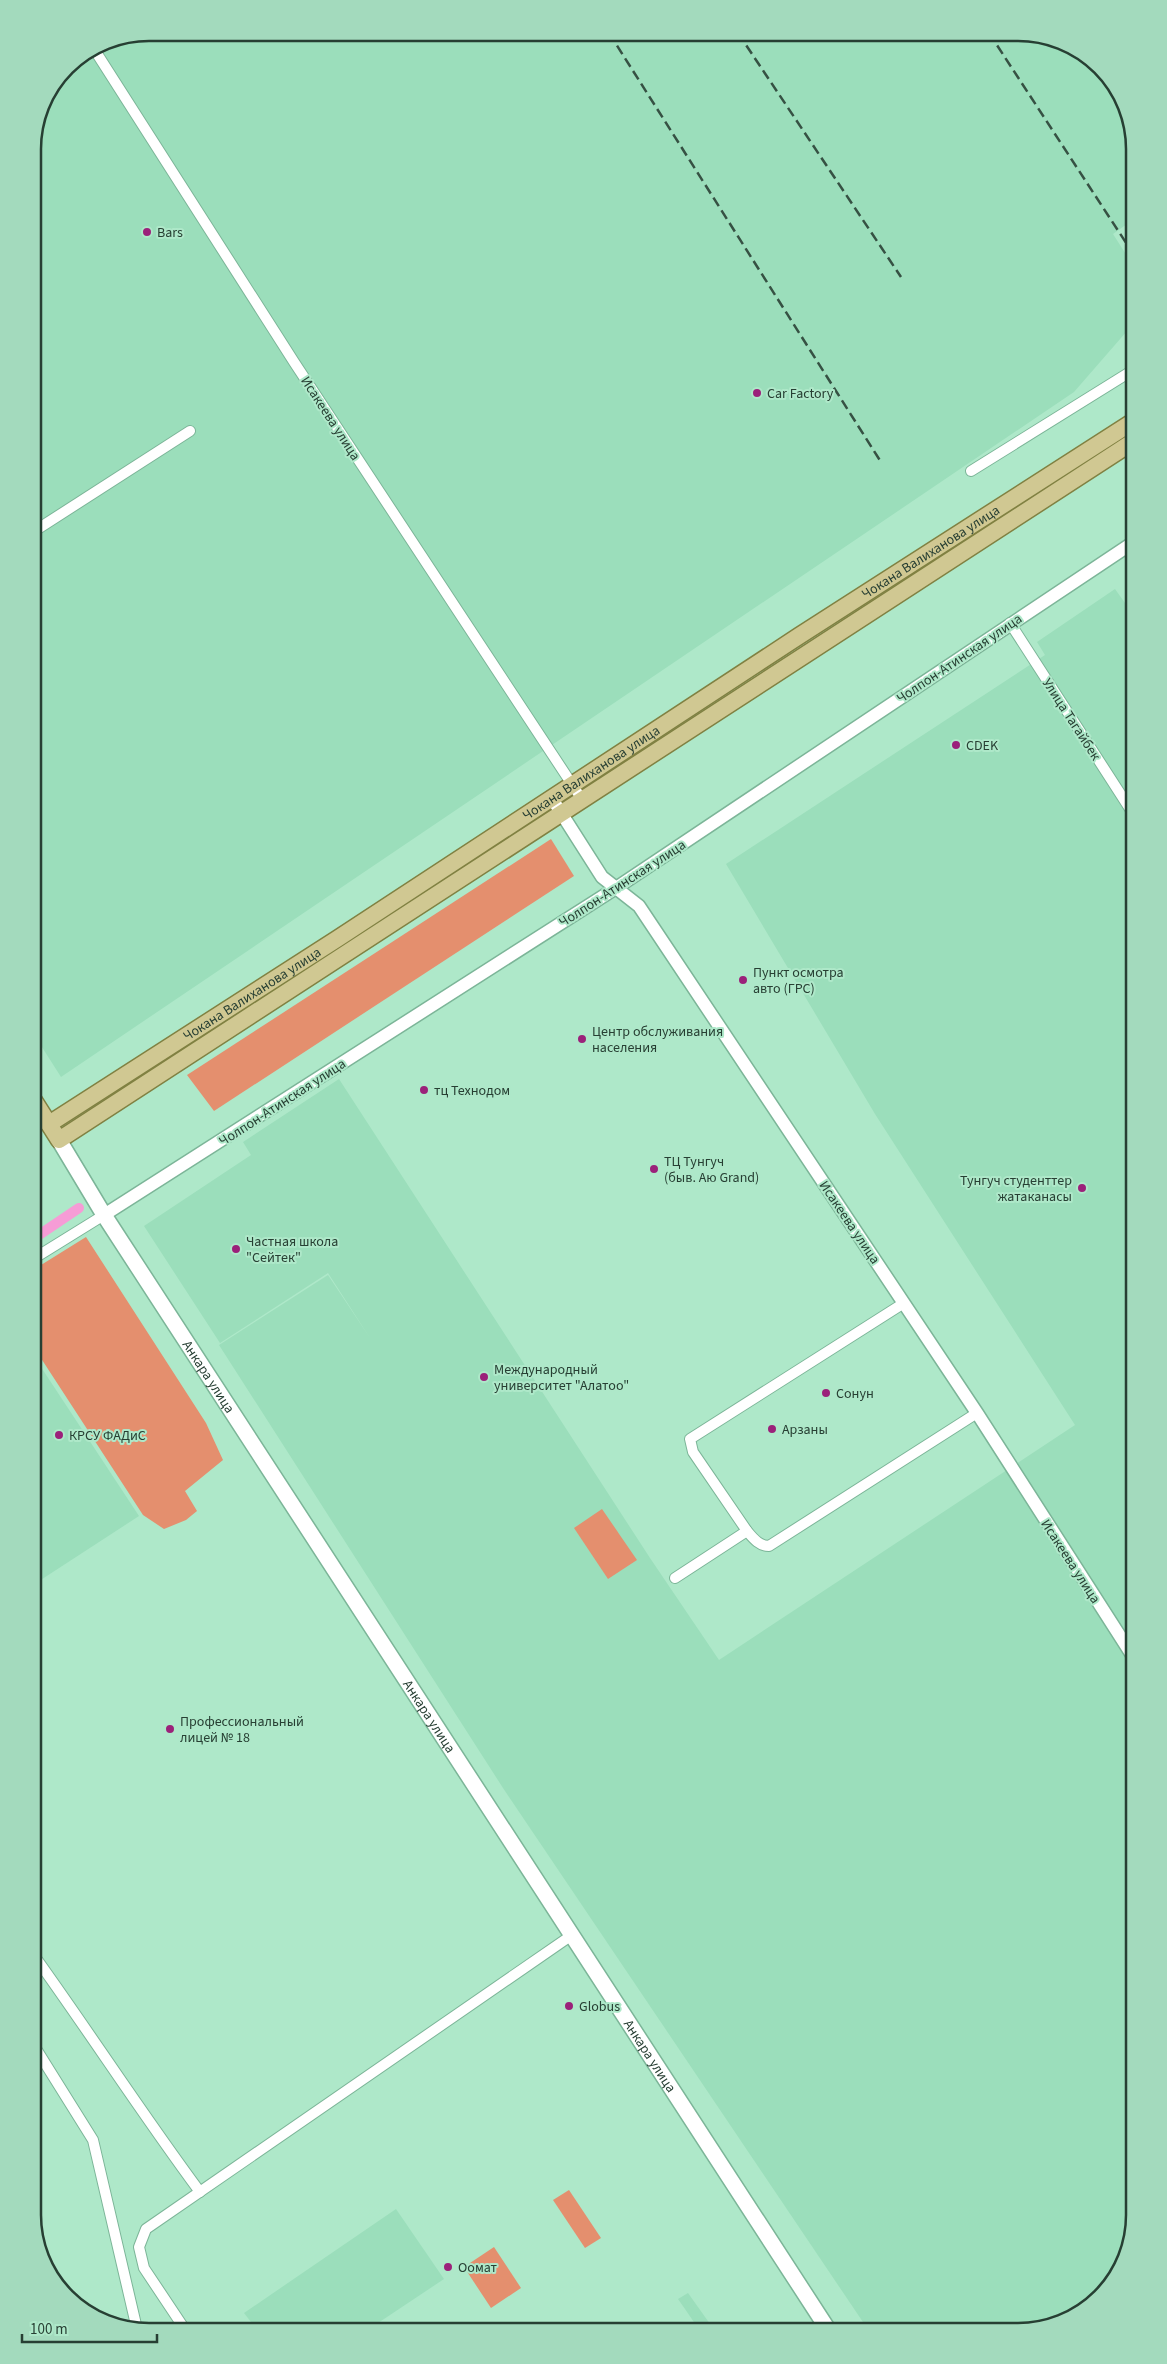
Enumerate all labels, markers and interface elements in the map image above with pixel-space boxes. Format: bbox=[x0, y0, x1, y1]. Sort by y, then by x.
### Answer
place label: Bars bbox=[157, 223, 183, 243]
marker: Bars bbox=[141, 226, 153, 238]
street label: Исакеева улица bbox=[295, 373, 365, 465]
place label: Car Factory bbox=[767, 384, 834, 404]
marker: Car Factory bbox=[751, 387, 763, 399]
street label: Чокана Валиханова улица bbox=[858, 501, 1004, 604]
street label: Чолпон-Атинская улица bbox=[893, 609, 1026, 708]
street label: Улица Тагайбек bbox=[1037, 675, 1105, 765]
street label: Чокана Валиханова улица bbox=[519, 721, 664, 826]
place label: CDEK bbox=[966, 736, 999, 756]
marker: CDEK bbox=[950, 739, 962, 751]
street label: Чолпон-Атинская улица bbox=[555, 835, 690, 932]
street label: Чокана Валиханова улица bbox=[179, 943, 325, 1046]
place label: Пункт осмотра авто (ГРС) bbox=[753, 963, 844, 999]
marker: Пункт осмотра авто (ГРС) bbox=[737, 974, 749, 986]
place label: Центр обслуживания населения bbox=[592, 1022, 723, 1058]
marker: Центр обслуживания населения bbox=[576, 1033, 588, 1045]
street label: Чолпон-Атинская улица bbox=[215, 1054, 350, 1151]
place label: тц Технодом bbox=[434, 1081, 510, 1101]
marker: тц Технодом bbox=[418, 1084, 430, 1096]
place label: ТЦ Тунгуч (быв. Аю Grand) bbox=[664, 1152, 759, 1188]
marker: ТЦ Тунгуч (быв. Аю Grand) bbox=[648, 1163, 660, 1175]
place label: Тунгуч студенттер жатаканасы bbox=[960, 1171, 1072, 1207]
street label: Исакеева улица bbox=[814, 1177, 885, 1268]
marker: Тунгуч студенттер жатаканасы bbox=[1076, 1182, 1088, 1194]
place label: Частная школа "Сейтек" bbox=[246, 1232, 338, 1268]
marker: Частная школа "Сейтек" bbox=[230, 1243, 242, 1255]
street label: Анкара улица bbox=[177, 1337, 239, 1417]
place label: Международный университет "Алатоо" bbox=[494, 1360, 629, 1396]
marker: Международный университет "Алатоо" bbox=[478, 1371, 490, 1383]
place label: Сонун bbox=[836, 1384, 874, 1404]
marker: Сонун bbox=[820, 1387, 832, 1399]
place label: Арзаны bbox=[782, 1420, 828, 1440]
marker: Арзаны bbox=[766, 1423, 778, 1435]
place label: КРСУ ФАДиС bbox=[69, 1426, 146, 1446]
marker: КРСУ ФАДиС bbox=[53, 1429, 65, 1441]
street label: Исакеева улица bbox=[1035, 1516, 1105, 1608]
street label: Анкара улица bbox=[398, 1676, 460, 1757]
place label: Профессиональный лицей № 18 bbox=[180, 1712, 304, 1748]
marker: Профессиональный лицей № 18 bbox=[164, 1723, 176, 1735]
place label: Globus bbox=[579, 1997, 620, 2017]
marker: Globus bbox=[563, 2000, 575, 2012]
street label: Анкара улица bbox=[618, 2016, 680, 2097]
place label: Оомат bbox=[458, 2258, 498, 2278]
marker: Оомат bbox=[442, 2261, 454, 2273]
scale bar bbox=[22, 2312, 158, 2344]
text: 100 m bbox=[30, 2319, 68, 2340]

